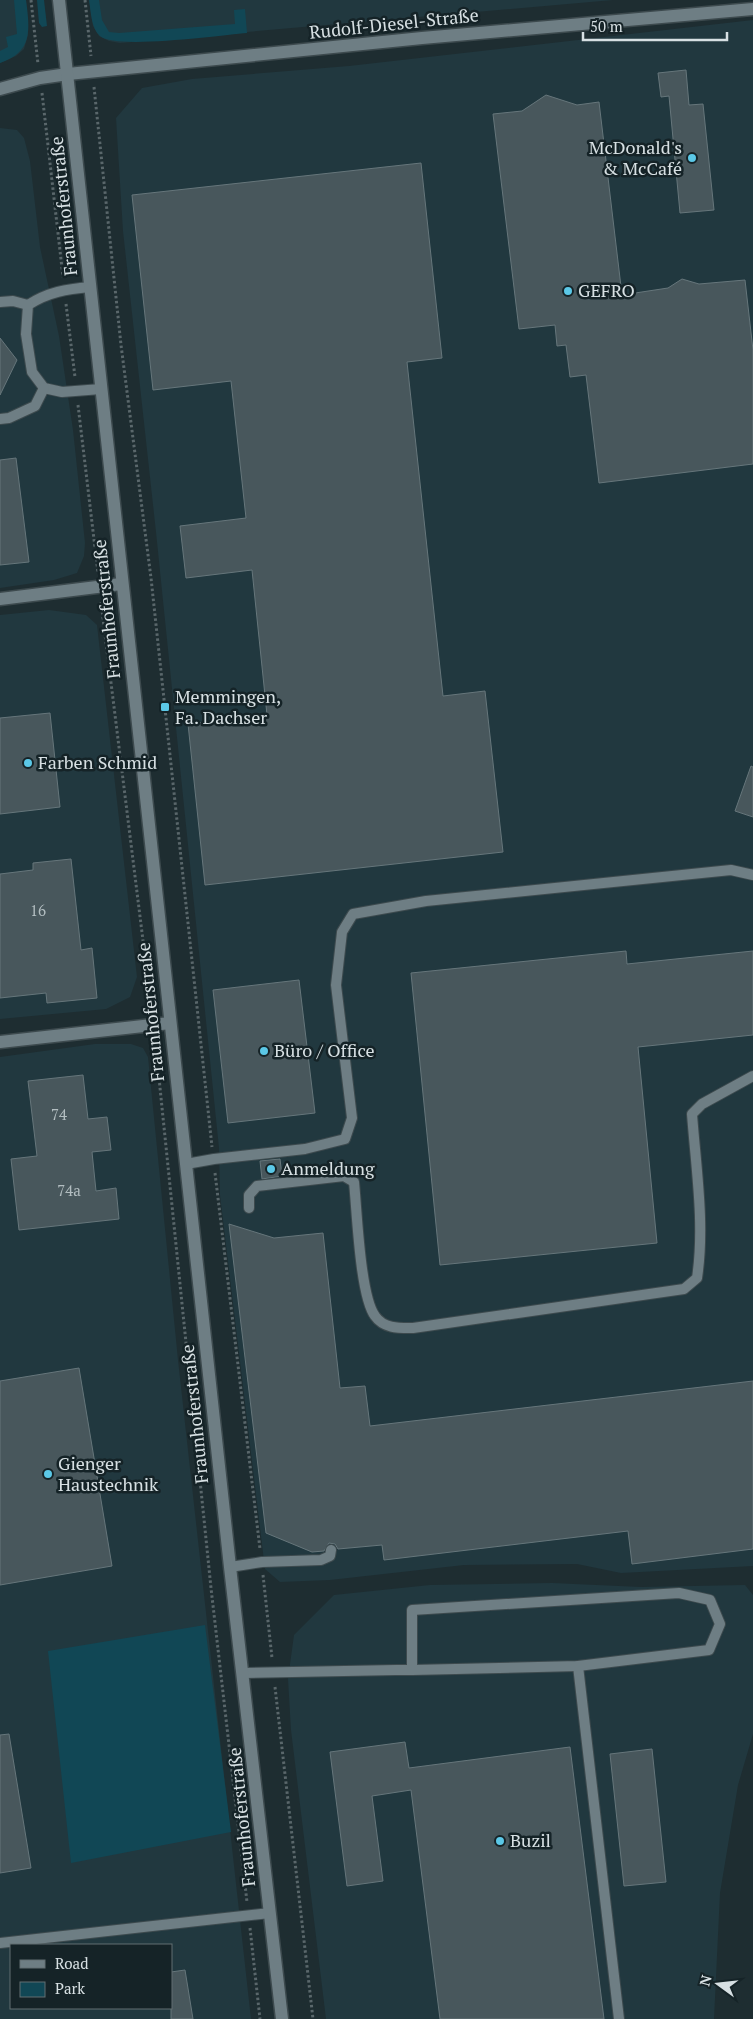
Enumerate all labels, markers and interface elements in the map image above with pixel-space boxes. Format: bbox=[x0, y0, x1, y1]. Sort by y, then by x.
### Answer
street label: Rudolf-Diesel-Straße bbox=[308, 2, 480, 44]
scale bar bbox=[583, 10, 727, 42]
text: 50 m bbox=[590, 16, 623, 36]
street label: Fraunhoferstraße bbox=[44, 135, 82, 277]
place label: McDonald's & McCafé bbox=[589, 135, 682, 180]
marker: McDonald's & McCafé bbox=[686, 152, 698, 164]
place label: GEFRO bbox=[578, 278, 635, 302]
marker: GEFRO bbox=[562, 285, 574, 297]
street label: Fraunhoferstraße bbox=[87, 538, 125, 680]
place label: Memmingen, Fa. Dachser bbox=[175, 684, 281, 729]
marker: Memmingen, Fa. Dachser bbox=[159, 701, 171, 713]
place label: Farben Schmid bbox=[38, 750, 157, 774]
marker: Farben Schmid bbox=[22, 757, 34, 769]
house number: 16 bbox=[30, 900, 46, 920]
street label: Fraunhoferstraße bbox=[131, 941, 169, 1083]
place label: Büro / Office bbox=[274, 1038, 375, 1062]
marker: Büro / Office bbox=[258, 1045, 270, 1057]
house number: 74 bbox=[51, 1104, 67, 1124]
place label: Anmeldung bbox=[281, 1156, 375, 1180]
marker: Anmeldung bbox=[265, 1163, 277, 1175]
house number: 74a bbox=[57, 1180, 81, 1200]
street label: Fraunhoferstraße bbox=[175, 1343, 213, 1485]
place label: Gienger Haustechnik bbox=[58, 1451, 159, 1496]
marker: Gienger Haustechnik bbox=[42, 1468, 54, 1480]
street label: Fraunhoferstraße bbox=[222, 1746, 260, 1888]
place label: Buzil bbox=[510, 1828, 551, 1852]
marker: Buzil bbox=[494, 1835, 506, 1847]
legend bbox=[10, 1944, 172, 2009]
text: Road bbox=[55, 1953, 88, 1973]
north arrow bbox=[693, 1959, 743, 2009]
text: N bbox=[694, 1973, 716, 1988]
text: Park bbox=[55, 1978, 85, 1998]

